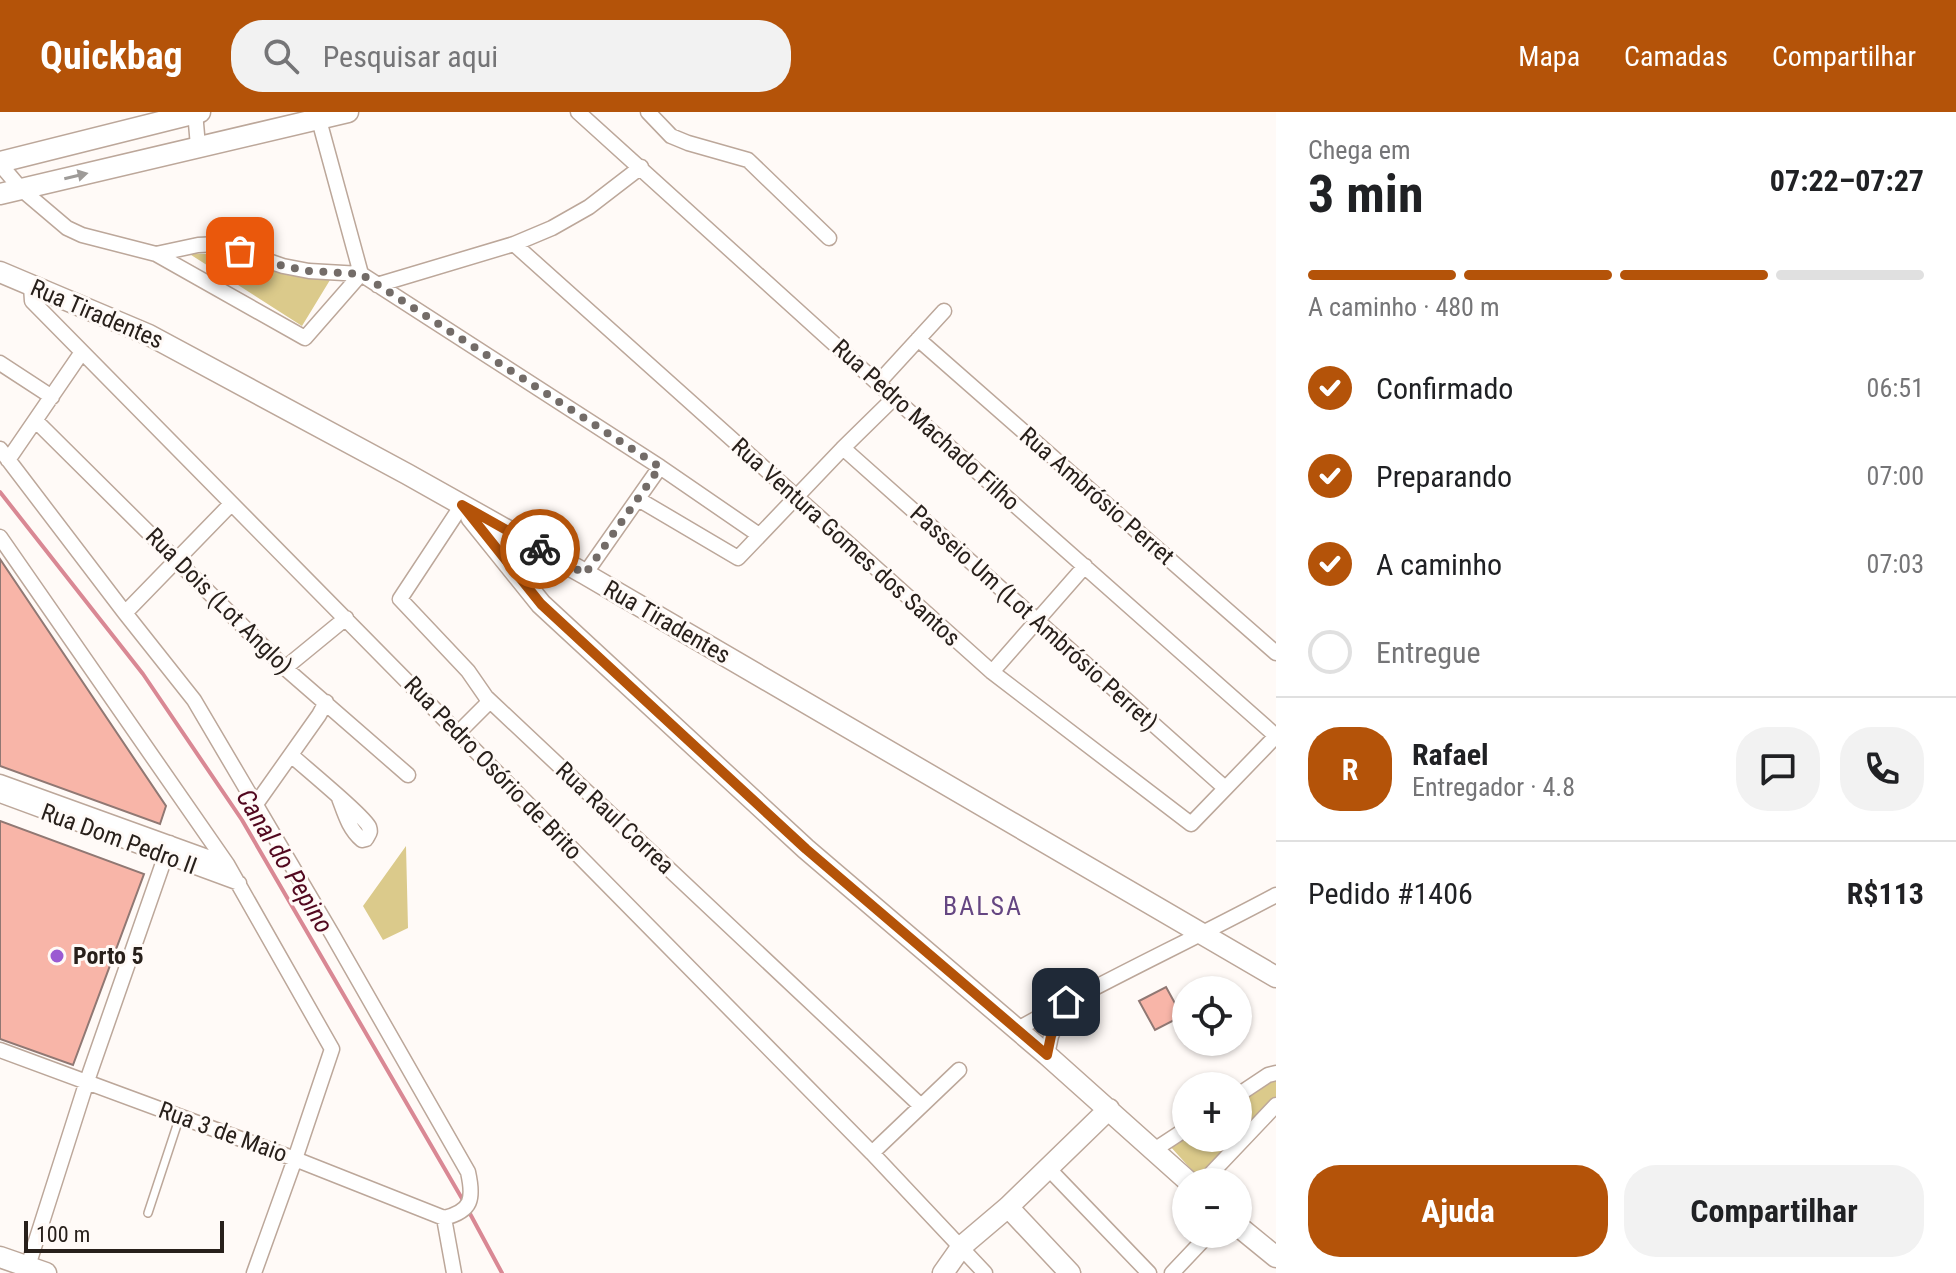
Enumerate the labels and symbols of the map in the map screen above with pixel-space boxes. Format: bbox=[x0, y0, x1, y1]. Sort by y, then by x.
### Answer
one-way arrow bbox=[63, 169, 88, 181]
pin bbox=[206, 217, 274, 285]
street label: Rua Tiradentes bbox=[26, 274, 168, 354]
street label: Rua Pedro Machado Filho bbox=[827, 334, 1025, 516]
street label: Rua Ambrósio Perret bbox=[1014, 421, 1180, 571]
street label: Rua Ventura Gomes dos Santos bbox=[726, 432, 966, 652]
street label: Passeio Um (Lot Ambrósio Perret) bbox=[905, 499, 1163, 737]
courier bbox=[500, 509, 580, 589]
street label: Rua Dois (Lot Anglo) bbox=[140, 522, 298, 680]
street label: Rua Tiradentes bbox=[599, 575, 735, 669]
street label: Rua Pedro Osório de Brito bbox=[398, 671, 588, 865]
street label: Rua Raul Correa bbox=[550, 756, 680, 880]
water label: Canal do Pepino bbox=[230, 784, 340, 938]
street label: Rua Dom Pedro II bbox=[37, 798, 201, 880]
district label: BALSA bbox=[943, 891, 1023, 921]
place label: Porto 5 bbox=[73, 942, 144, 970]
marker: Porto 5 bbox=[48, 947, 66, 965]
pin bbox=[1032, 968, 1100, 1036]
street label: Rua 3 de Maio bbox=[155, 1096, 291, 1168]
scale bar bbox=[24, 1217, 224, 1253]

